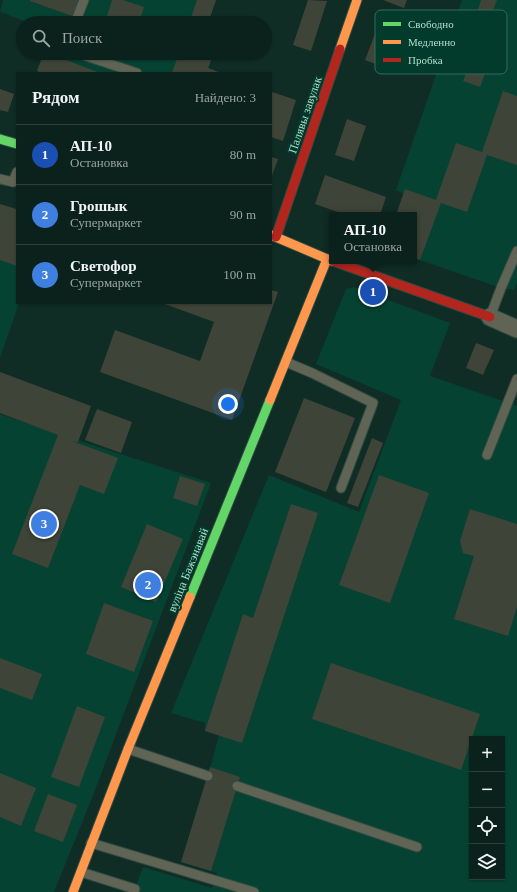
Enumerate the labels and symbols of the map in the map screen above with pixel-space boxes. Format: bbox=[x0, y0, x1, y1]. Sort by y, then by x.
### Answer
legend bbox=[375, 10, 507, 74]
text: Свободно bbox=[408, 18, 454, 30]
text: Медленно bbox=[408, 36, 456, 48]
text: Пробка bbox=[408, 54, 443, 66]
street label: Палявы завулак bbox=[285, 75, 325, 155]
pin: 1 bbox=[360, 277, 386, 307]
your location bbox=[218, 394, 238, 414]
pin: 3 bbox=[31, 509, 57, 539]
street label: вуліца Бажэнавай bbox=[165, 525, 211, 614]
pin: 2 bbox=[135, 570, 161, 600]

